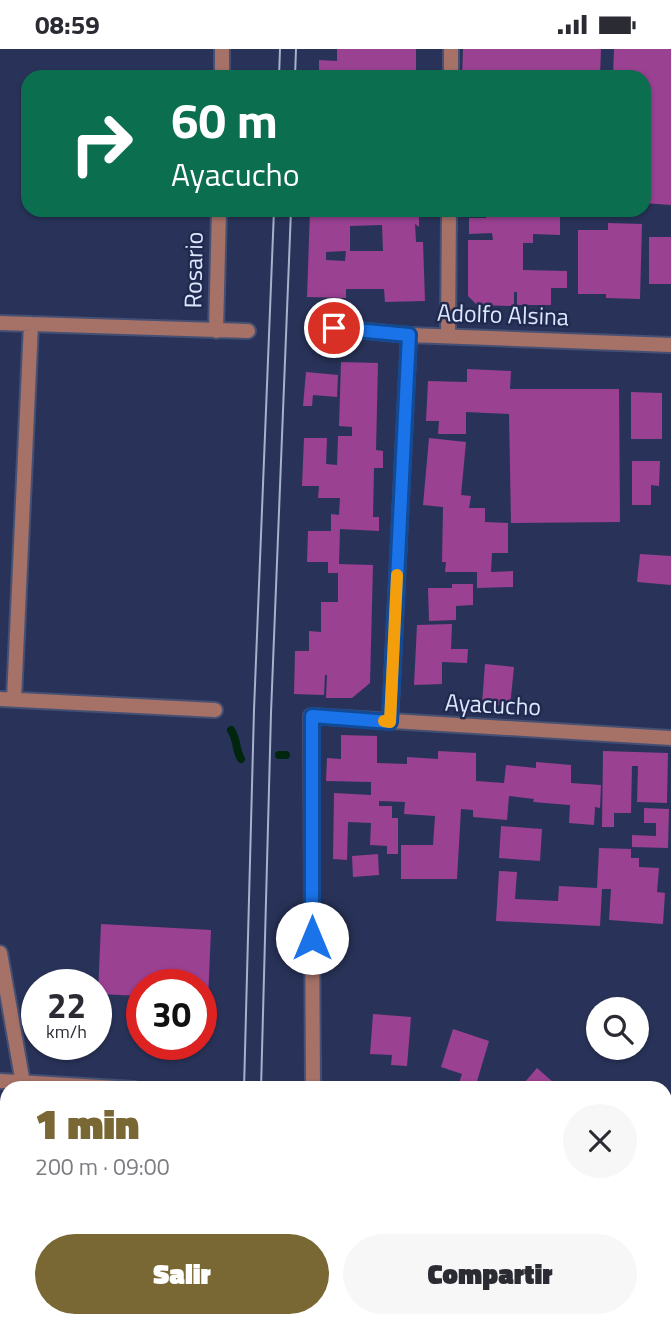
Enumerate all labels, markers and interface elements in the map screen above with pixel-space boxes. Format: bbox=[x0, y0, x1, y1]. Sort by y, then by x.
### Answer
text: 08:59 bbox=[35, 5, 100, 44]
text: 60 m bbox=[171, 82, 278, 157]
icon: right bbox=[56, 98, 147, 189]
text: Ayacucho bbox=[171, 150, 300, 198]
street label: Rosario bbox=[174, 231, 212, 309]
street label: Adolfo Alsina bbox=[436, 294, 570, 334]
pin bbox=[304, 298, 364, 358]
icon: arrive bbox=[315, 309, 353, 347]
street label: Ayacucho bbox=[444, 684, 542, 725]
position arrow bbox=[275, 901, 349, 975]
speed limit sign: 30 bbox=[126, 969, 217, 1060]
text: 22 bbox=[47, 978, 86, 1032]
map controls bbox=[586, 997, 649, 1060]
button: search bbox=[586, 997, 649, 1060]
text: km/h bbox=[46, 1018, 87, 1045]
text: 1 min bbox=[35, 1091, 139, 1155]
button: close bbox=[563, 1104, 637, 1178]
text: 200 m · 09:00 bbox=[35, 1149, 170, 1184]
button: Salir bbox=[35, 1234, 329, 1314]
button: Compartir bbox=[343, 1234, 637, 1314]

